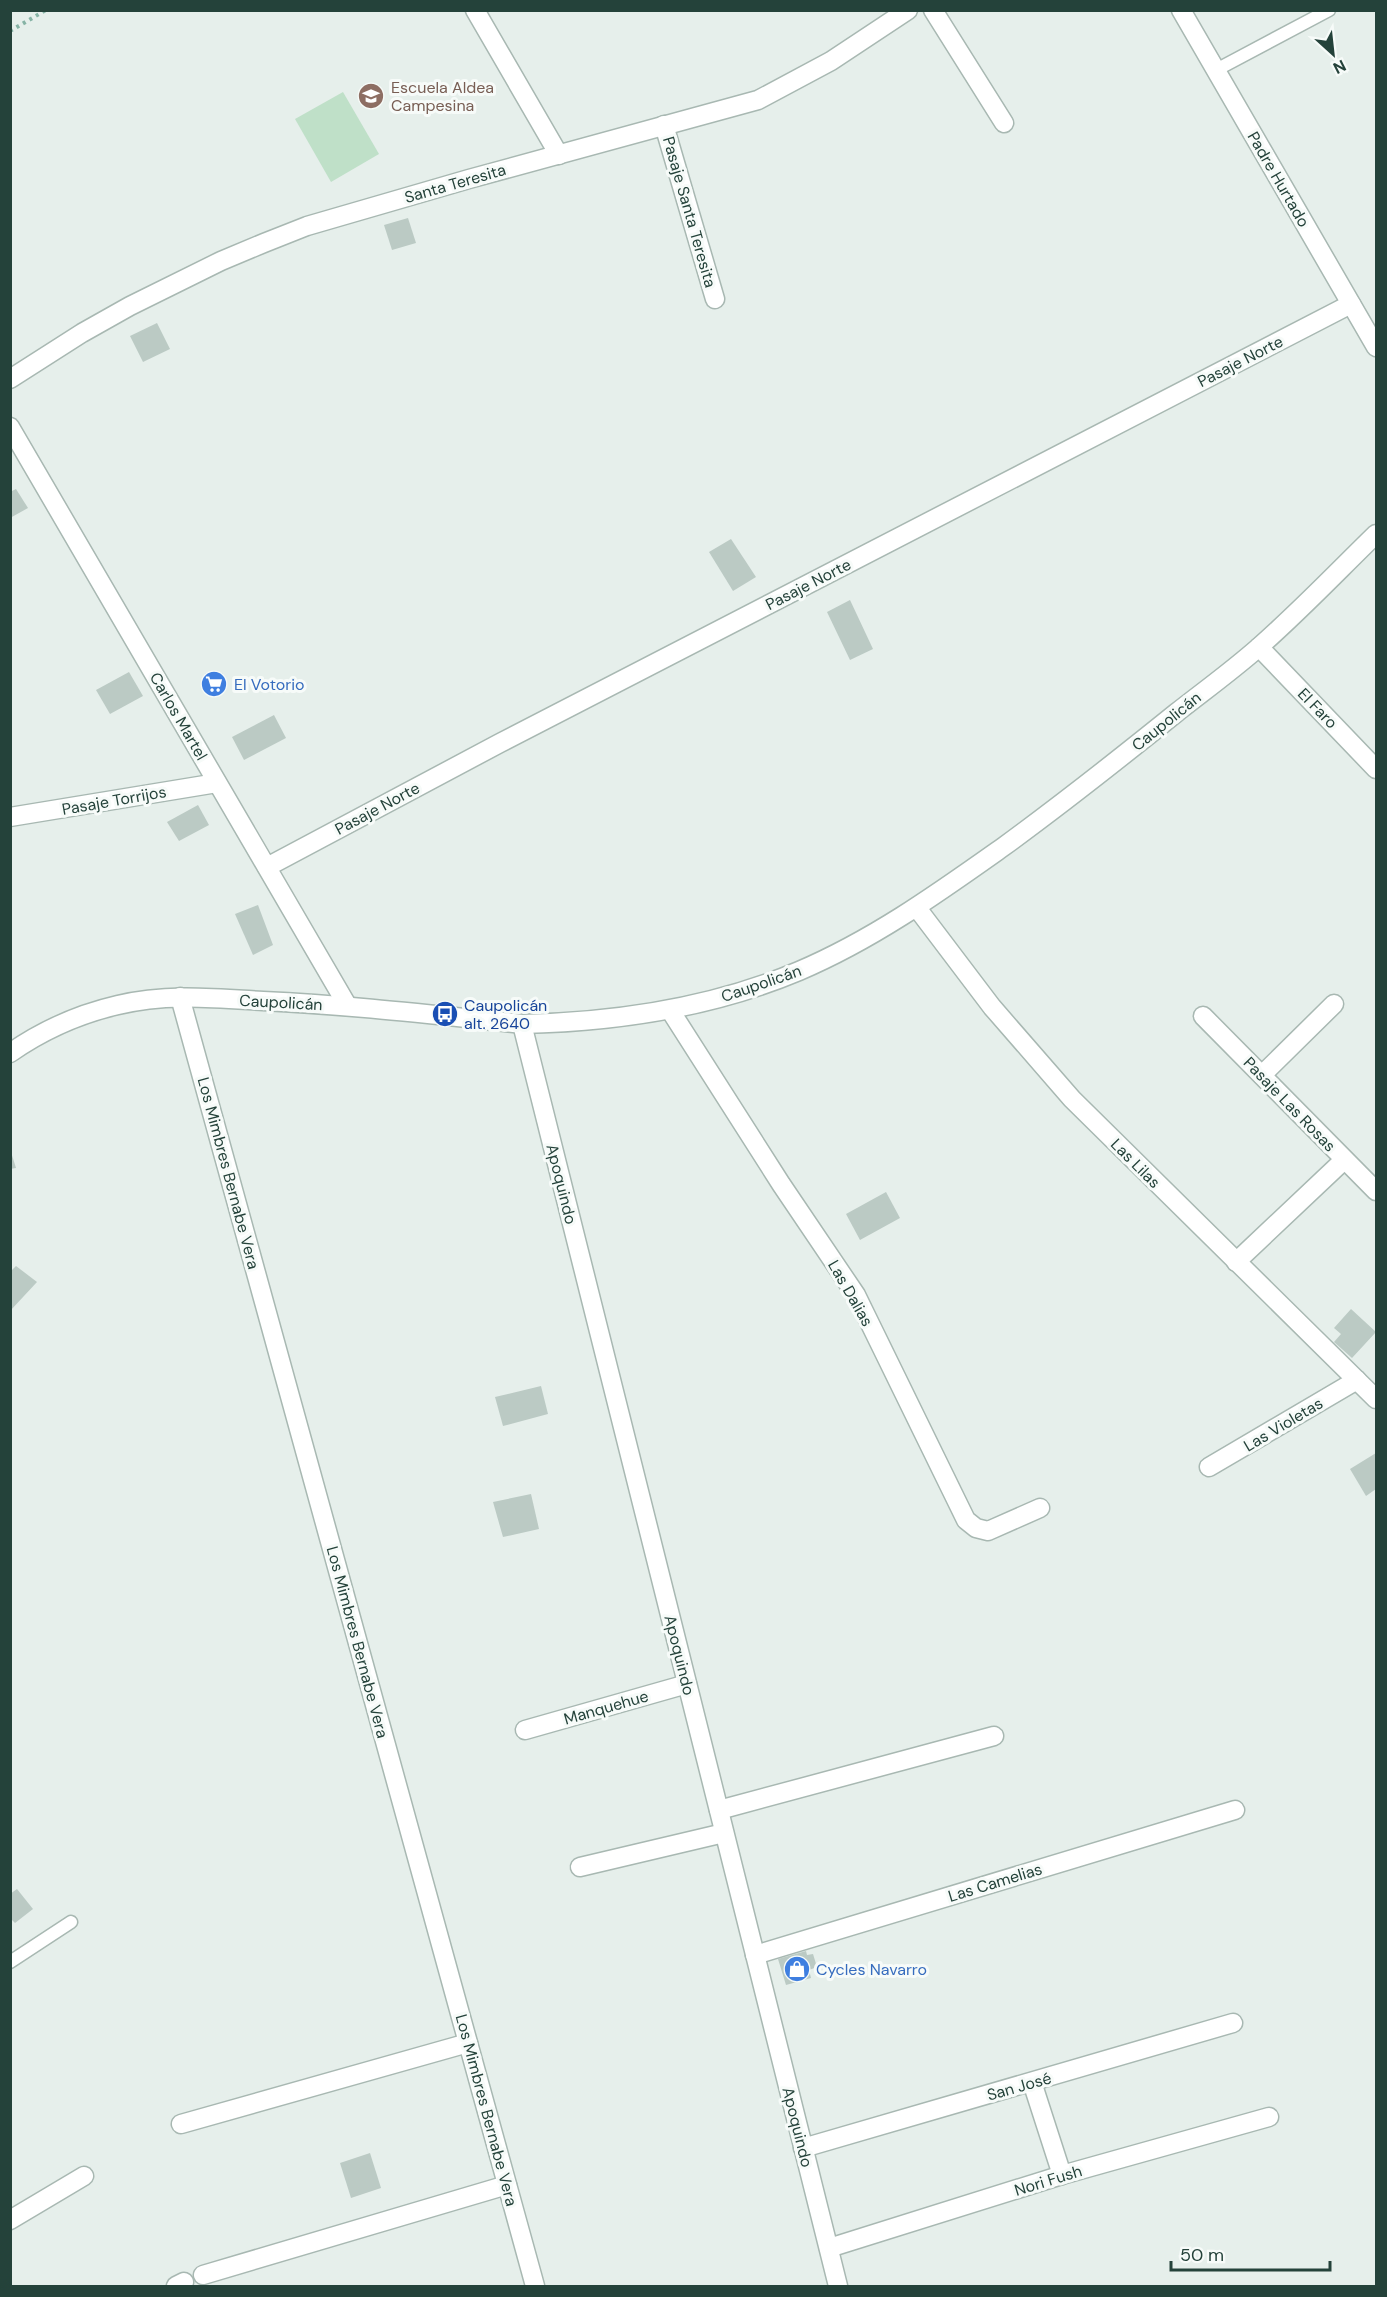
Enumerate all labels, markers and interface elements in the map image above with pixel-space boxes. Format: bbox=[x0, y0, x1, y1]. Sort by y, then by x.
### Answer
north arrow bbox=[1303, 24, 1363, 84]
text: N bbox=[1330, 55, 1350, 79]
place label: Escuela Aldea Campesina bbox=[391, 77, 494, 116]
school or university icon: Escuela Aldea Campesina bbox=[356, 81, 386, 111]
street label: Padre Hurtado bbox=[1243, 128, 1314, 231]
street label: Pasaje Santa Teresita bbox=[658, 134, 721, 290]
street label: Santa Teresita bbox=[402, 159, 508, 208]
street label: Pasaje Norte bbox=[1194, 331, 1287, 392]
street label: Pasaje Norte bbox=[762, 554, 855, 615]
street label: Carlos Martel bbox=[145, 668, 212, 764]
supermarket icon: El Votorio bbox=[199, 669, 229, 699]
place label: El Votorio bbox=[234, 674, 304, 695]
street label: El Faro bbox=[1293, 684, 1342, 733]
street label: Caupolicán bbox=[1127, 687, 1205, 756]
street label: Pasaje Norte bbox=[331, 777, 423, 840]
street label: Pasaje Torrijos bbox=[60, 781, 168, 820]
street label: Caupolicán bbox=[718, 960, 804, 1007]
street label: Caupolicán bbox=[239, 990, 323, 1015]
place label: Caupolicán alt. 2640 bbox=[464, 995, 547, 1034]
bus stop icon: Caupolicán alt. 2640 bbox=[430, 999, 460, 1029]
street label: Pasaje Las Rosas bbox=[1239, 1052, 1340, 1156]
street label: Los Mimbres Bernabe Vera bbox=[193, 1075, 264, 1271]
street label: Las Lilas bbox=[1106, 1134, 1165, 1193]
street label: Apoquindo bbox=[541, 1142, 582, 1226]
street label: Las Dalias bbox=[823, 1256, 878, 1330]
street label: Las Violetas bbox=[1240, 1393, 1327, 1456]
street label: Los Mimbres Bernabe Vera bbox=[322, 1544, 393, 1740]
street label: Apoquindo bbox=[659, 1613, 700, 1697]
street label: Manquehue bbox=[561, 1685, 651, 1730]
street label: Las Camelias bbox=[946, 1858, 1045, 1907]
shop icon: Cycles Navarro bbox=[782, 1954, 812, 1984]
place label: Cycles Navarro bbox=[816, 1959, 927, 1980]
street label: Los Mimbres Bernabe Vera bbox=[451, 2012, 522, 2208]
street label: San José bbox=[984, 2067, 1054, 2106]
street label: Apoquindo bbox=[777, 2085, 818, 2169]
street label: Nori Fush bbox=[1012, 2160, 1084, 2201]
scale bar bbox=[1171, 2234, 1330, 2272]
text: 50 m bbox=[1180, 2243, 1224, 2267]

